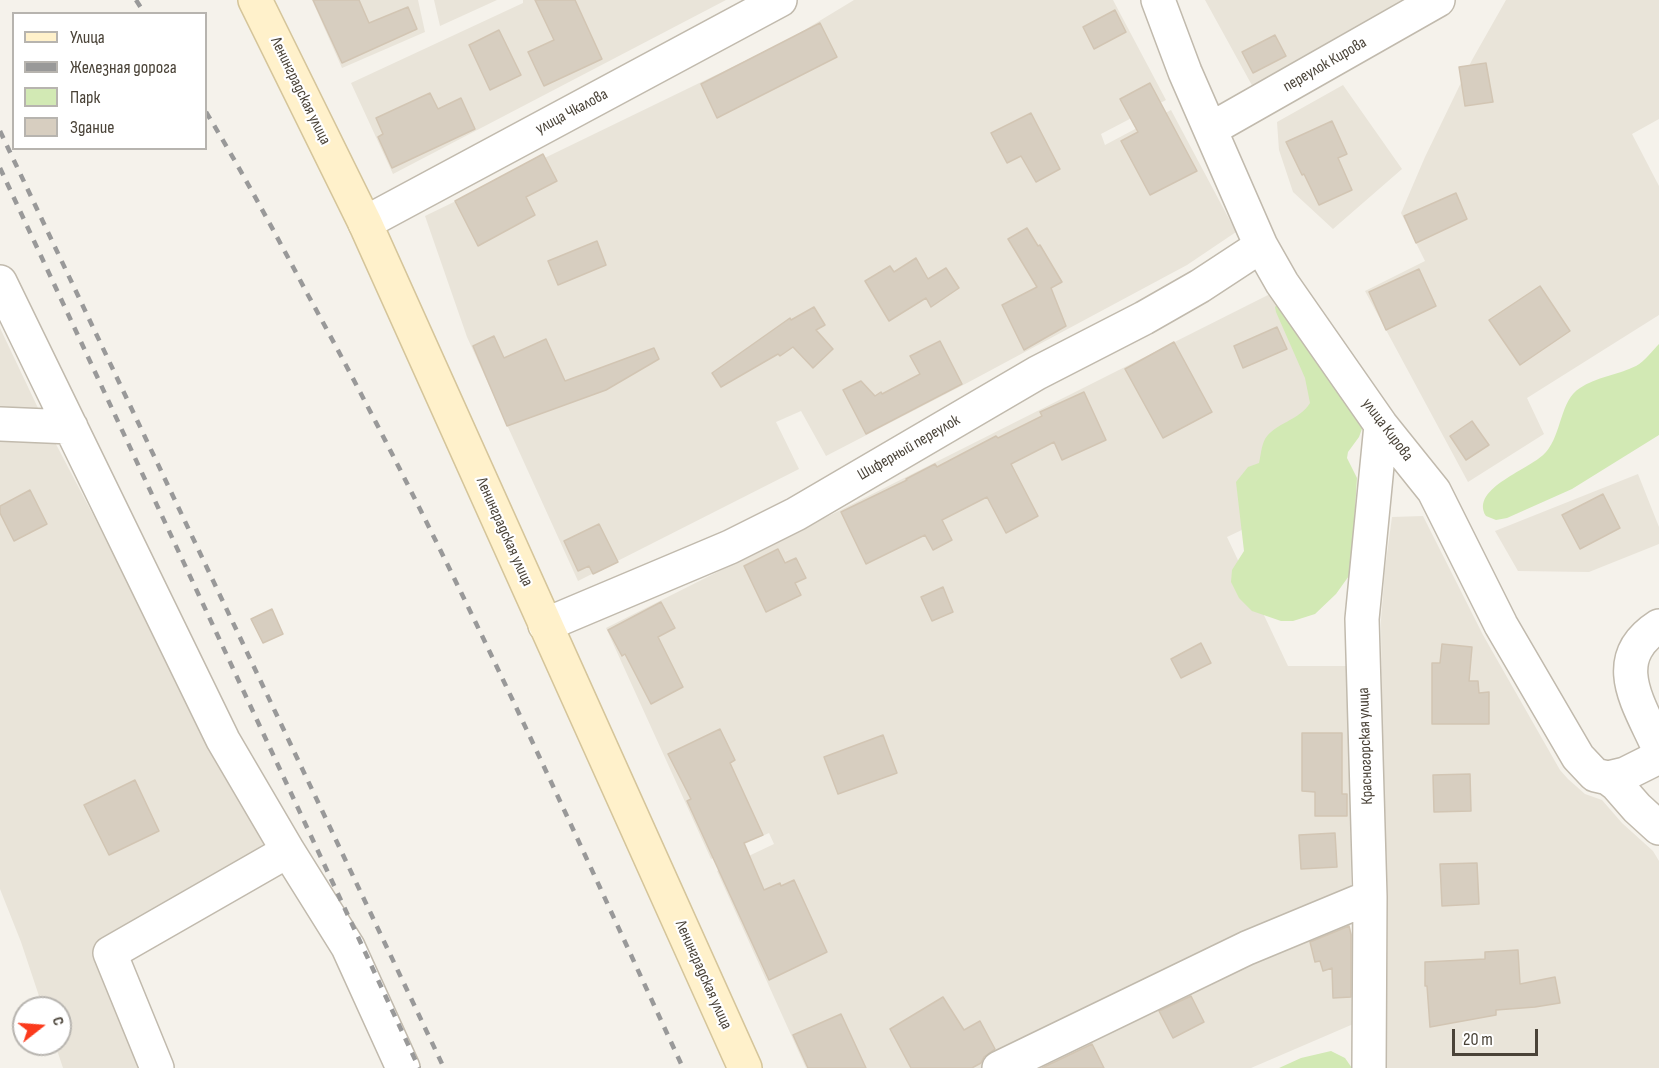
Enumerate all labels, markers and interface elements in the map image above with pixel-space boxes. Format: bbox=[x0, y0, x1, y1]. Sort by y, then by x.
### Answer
legend bbox=[12, 12, 207, 150]
text: Улица bbox=[70, 27, 105, 48]
street label: переулок Кирова bbox=[1280, 33, 1370, 97]
street label: Ленинградская улица bbox=[266, 34, 334, 148]
text: Железная дорога bbox=[70, 57, 177, 78]
street label: улица Чкалова bbox=[533, 85, 611, 139]
text: Парк bbox=[70, 87, 100, 108]
text: Здание bbox=[70, 117, 115, 138]
street label: улица Кирова bbox=[1357, 395, 1417, 465]
street label: Шиферный переулок bbox=[854, 411, 964, 485]
street label: Ленинградская улица bbox=[471, 475, 537, 589]
street label: Красногорская улица bbox=[1354, 687, 1378, 805]
street label: Ленинградская улица bbox=[670, 918, 736, 1032]
north arrow bbox=[12, 996, 72, 1056]
text: С bbox=[47, 1014, 68, 1028]
scale bar bbox=[1455, 1017, 1540, 1055]
text: 20 m bbox=[1463, 1029, 1493, 1050]

